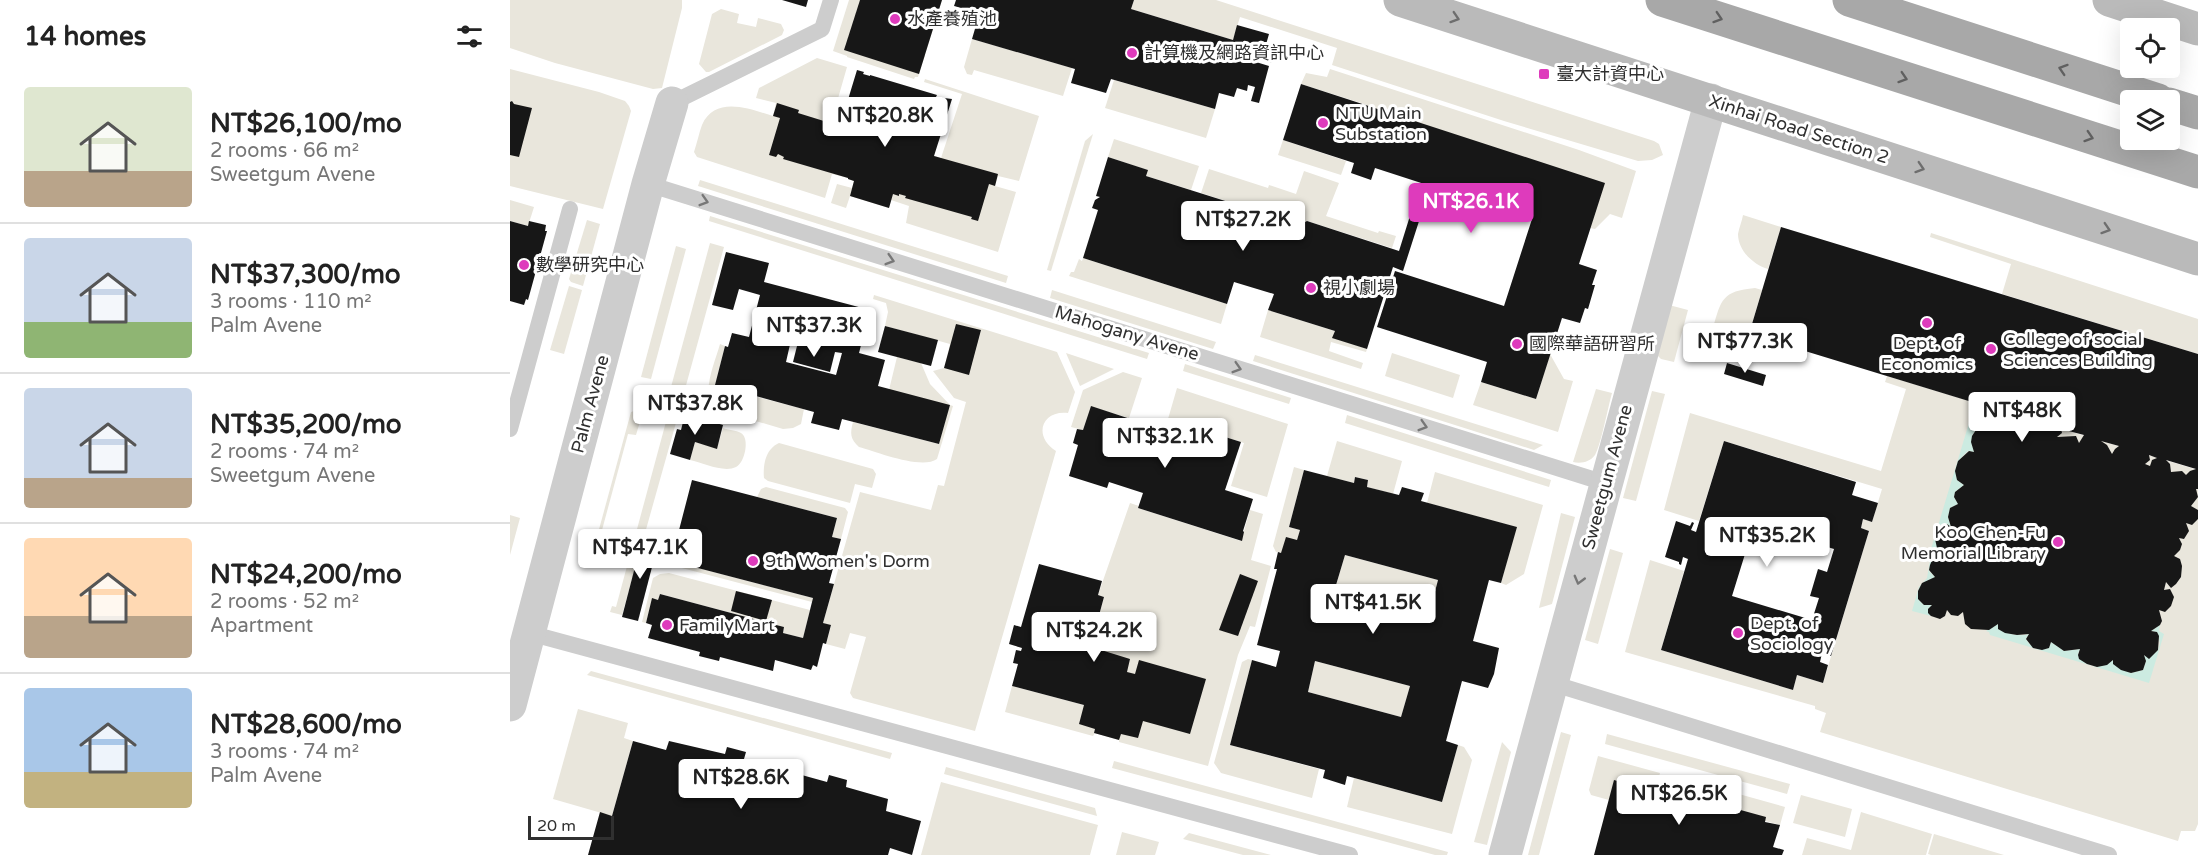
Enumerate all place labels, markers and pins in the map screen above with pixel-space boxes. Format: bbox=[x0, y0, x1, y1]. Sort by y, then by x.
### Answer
place label: 水產養殖池 bbox=[907, 8, 997, 30]
marker: 水產養殖池 bbox=[888, 12, 902, 26]
place label: 計算機及網路資訊中心 bbox=[1144, 42, 1324, 64]
marker: 計算機及網路資訊中心 bbox=[1125, 46, 1139, 60]
place label: 臺大計資中心 bbox=[1556, 63, 1664, 85]
marker: 臺大計資中心 bbox=[1537, 67, 1551, 81]
pin: NT$20.8K bbox=[823, 97, 947, 148]
place label: NTU Main Substation bbox=[1335, 102, 1427, 145]
marker: NTU Main Substation bbox=[1316, 116, 1330, 130]
pin: NT$26.1K bbox=[1409, 183, 1533, 234]
pin: NT$27.2K bbox=[1181, 201, 1305, 252]
place label: 數學研究中心 bbox=[536, 254, 644, 276]
marker: 數學研究中心 bbox=[517, 258, 531, 272]
place label: 視小劇場 bbox=[1323, 277, 1395, 299]
marker: 視小劇場 bbox=[1304, 281, 1318, 295]
pin: NT$37.3K bbox=[752, 307, 876, 358]
marker: Dept. of Economics bbox=[1920, 316, 1934, 330]
pin: NT$77.3K bbox=[1683, 323, 1807, 374]
place label: College of social Sciences Building bbox=[2003, 328, 2153, 371]
place label: Dept. of Economics bbox=[1881, 332, 1973, 375]
place label: 國際華語研習所 bbox=[1529, 333, 1655, 355]
marker: 國際華語研習所 bbox=[1510, 337, 1524, 351]
marker: College of social Sciences Building bbox=[1984, 342, 1998, 356]
pin: NT$37.8K bbox=[633, 385, 757, 436]
pin: NT$48K bbox=[1973, 392, 2071, 443]
pin: NT$32.1K bbox=[1103, 418, 1227, 469]
pin: NT$35.2K bbox=[1705, 517, 1829, 568]
place label: Koo Chen-Fu Memorial Library bbox=[1901, 521, 2046, 564]
pin: NT$47.1K bbox=[578, 529, 702, 580]
marker: Koo Chen-Fu Memorial Library bbox=[2051, 535, 2065, 549]
place label: 9th Women's Dorm bbox=[765, 550, 930, 572]
marker: 9th Women's Dorm bbox=[746, 554, 760, 568]
pin: NT$41.5K bbox=[1311, 584, 1435, 635]
pin: NT$24.2K bbox=[1032, 612, 1156, 663]
place label: Dept. of Sociology bbox=[1750, 612, 1834, 655]
place label: FamilyMart bbox=[679, 614, 775, 636]
marker: FamilyMart bbox=[660, 618, 674, 632]
marker: Dept. of Sociology bbox=[1731, 626, 1745, 640]
pin: NT$28.6K bbox=[679, 759, 803, 810]
pin: NT$26.5K bbox=[1617, 775, 1741, 826]

